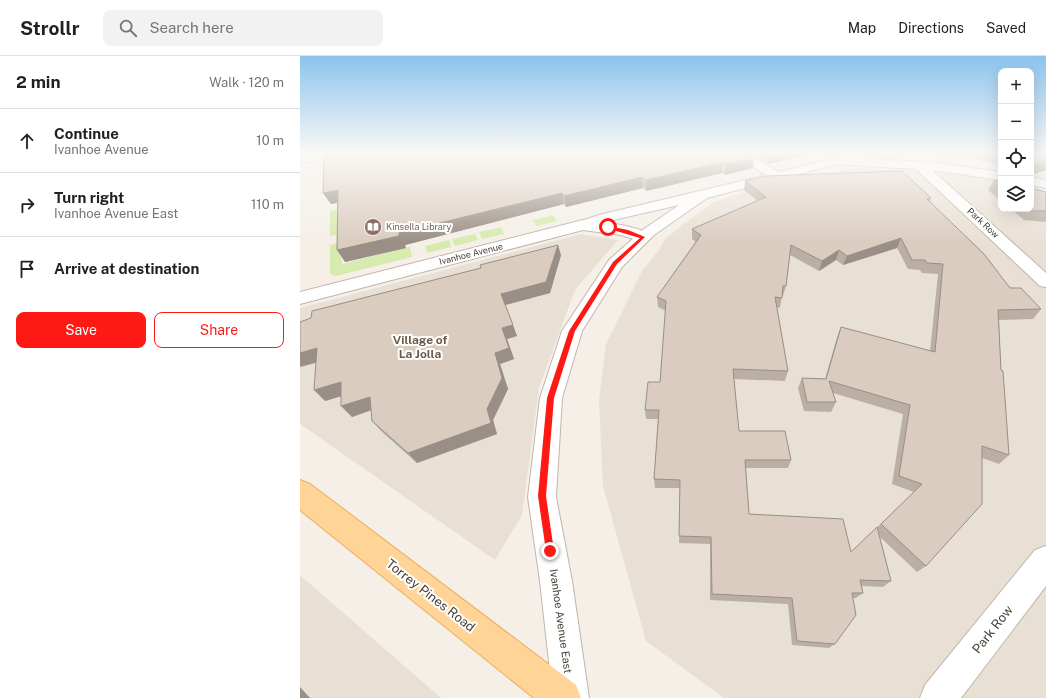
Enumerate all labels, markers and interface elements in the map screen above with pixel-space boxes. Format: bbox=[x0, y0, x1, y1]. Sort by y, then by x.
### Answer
search box bbox=[103, 10, 383, 46]
text: Strollr bbox=[20, 17, 79, 39]
icon: search bbox=[117, 17, 139, 39]
text: Search here bbox=[149, 19, 234, 36]
text: Map bbox=[848, 20, 876, 36]
text: Directions bbox=[898, 20, 964, 36]
text: Saved bbox=[986, 20, 1026, 36]
map controls bbox=[998, 68, 1034, 212]
button: + bbox=[998, 68, 1034, 104]
text: 2 min bbox=[16, 72, 61, 92]
text: Walk · 120 m bbox=[209, 75, 284, 90]
button: − bbox=[998, 104, 1034, 140]
text: Continue bbox=[54, 125, 119, 142]
icon: ahead bbox=[16, 130, 38, 152]
text: 10 m bbox=[256, 133, 284, 148]
button: locate bbox=[998, 140, 1034, 176]
text: Ivanhoe Avenue bbox=[54, 142, 149, 157]
button: layers bbox=[998, 176, 1034, 212]
text: Turn right bbox=[54, 189, 124, 206]
icon: right bbox=[16, 194, 38, 216]
text: 110 m bbox=[251, 197, 284, 212]
street label: Park Row bbox=[965, 205, 1001, 240]
text: Ivanhoe Avenue East bbox=[54, 206, 178, 221]
library icon: Kinsella Library bbox=[363, 217, 383, 237]
route start bbox=[599, 218, 617, 236]
place label: Kinsella Library bbox=[386, 221, 451, 232]
street label: Ivanhoe Avenue bbox=[438, 240, 504, 267]
icon: arrive bbox=[16, 258, 38, 280]
text: Arrive at destination bbox=[54, 260, 199, 277]
button: Save bbox=[16, 312, 146, 348]
button: Share bbox=[154, 312, 284, 348]
district label: Village of La Jolla bbox=[393, 333, 447, 361]
route end bbox=[541, 542, 559, 560]
street label: Torrey Pines Road bbox=[383, 556, 478, 635]
street label: Ivanhoe Avenue East bbox=[548, 568, 574, 674]
street label: Park Row bbox=[969, 602, 1016, 656]

